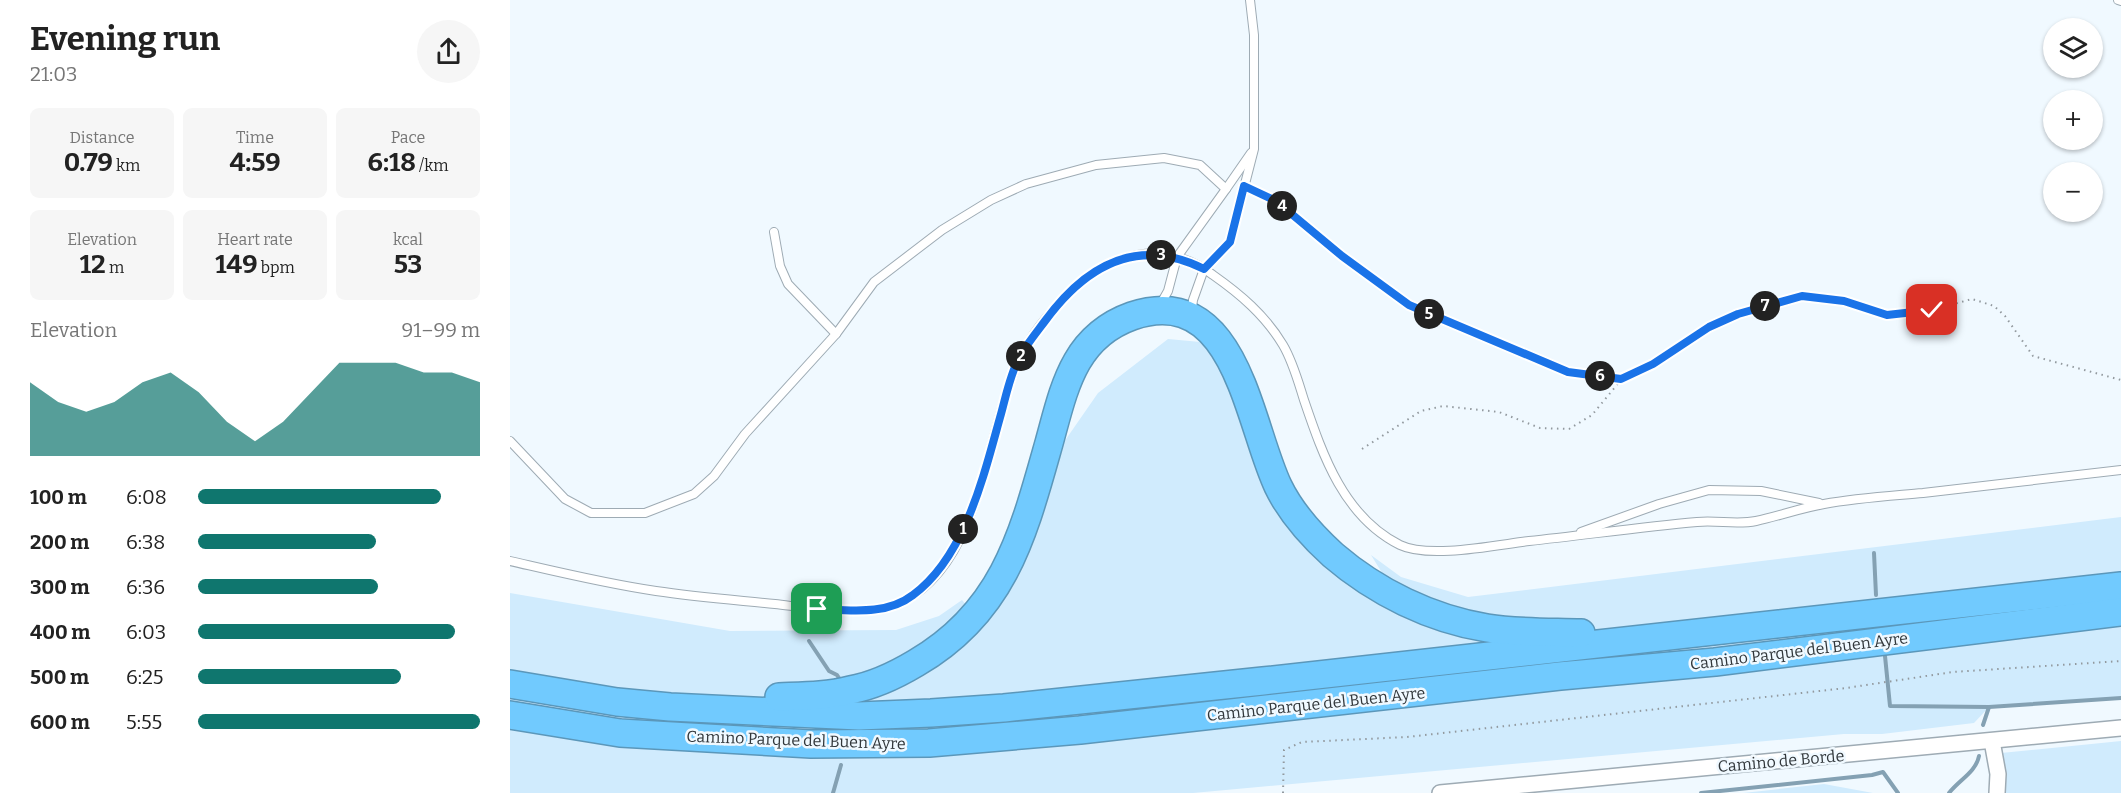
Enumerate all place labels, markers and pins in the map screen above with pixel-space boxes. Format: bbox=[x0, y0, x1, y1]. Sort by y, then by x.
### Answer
pin: 4 bbox=[1267, 191, 1297, 221]
pin: 3 bbox=[1146, 240, 1176, 270]
pin bbox=[1906, 284, 1957, 335]
pin: 7 bbox=[1750, 291, 1780, 321]
pin: 5 bbox=[1414, 299, 1444, 329]
pin: 2 bbox=[1006, 341, 1036, 371]
pin: 6 bbox=[1585, 361, 1615, 391]
pin: 1 bbox=[948, 514, 978, 544]
pin bbox=[791, 583, 842, 634]

